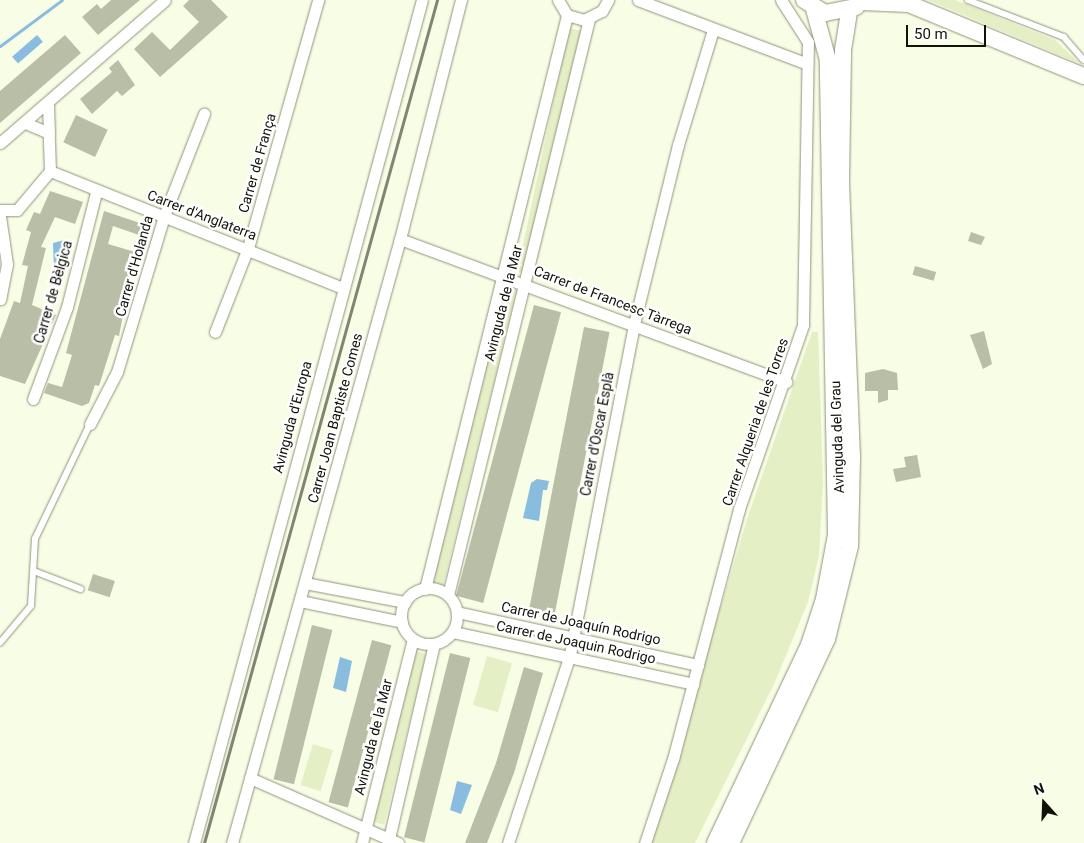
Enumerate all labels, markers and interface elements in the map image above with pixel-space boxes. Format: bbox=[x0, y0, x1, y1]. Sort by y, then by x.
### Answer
scale bar bbox=[909, 15, 989, 47]
text: 50 m bbox=[914, 25, 948, 43]
street label: Carrer de França bbox=[235, 111, 279, 215]
street label: Carrer d'Anglaterra bbox=[145, 186, 259, 244]
street label: Carrer d'Holanda bbox=[112, 214, 156, 318]
street label: Carrer de Bèlgica bbox=[30, 239, 76, 345]
street label: Avinguda de la Mar bbox=[480, 243, 526, 363]
street label: Carrer de Francesc Tàrrega bbox=[532, 262, 694, 338]
street label: Carrer Joan Baptiste Comes bbox=[304, 331, 366, 505]
street label: Carrer Alqueria de les Torres bbox=[718, 336, 792, 508]
street label: Avinguda d'Europa bbox=[269, 359, 315, 475]
street label: Carrer d'Oscar Esplà bbox=[577, 370, 617, 498]
street label: Avinguda del Grau bbox=[827, 380, 847, 494]
street label: Carrer de Joaquín Rodrigo bbox=[500, 598, 662, 648]
street label: Carrer de Joaquin Rodrigo bbox=[495, 617, 657, 667]
street label: Avinguda de la Mar bbox=[350, 677, 396, 797]
north arrow bbox=[1019, 778, 1069, 828]
text: N bbox=[1031, 780, 1046, 798]

